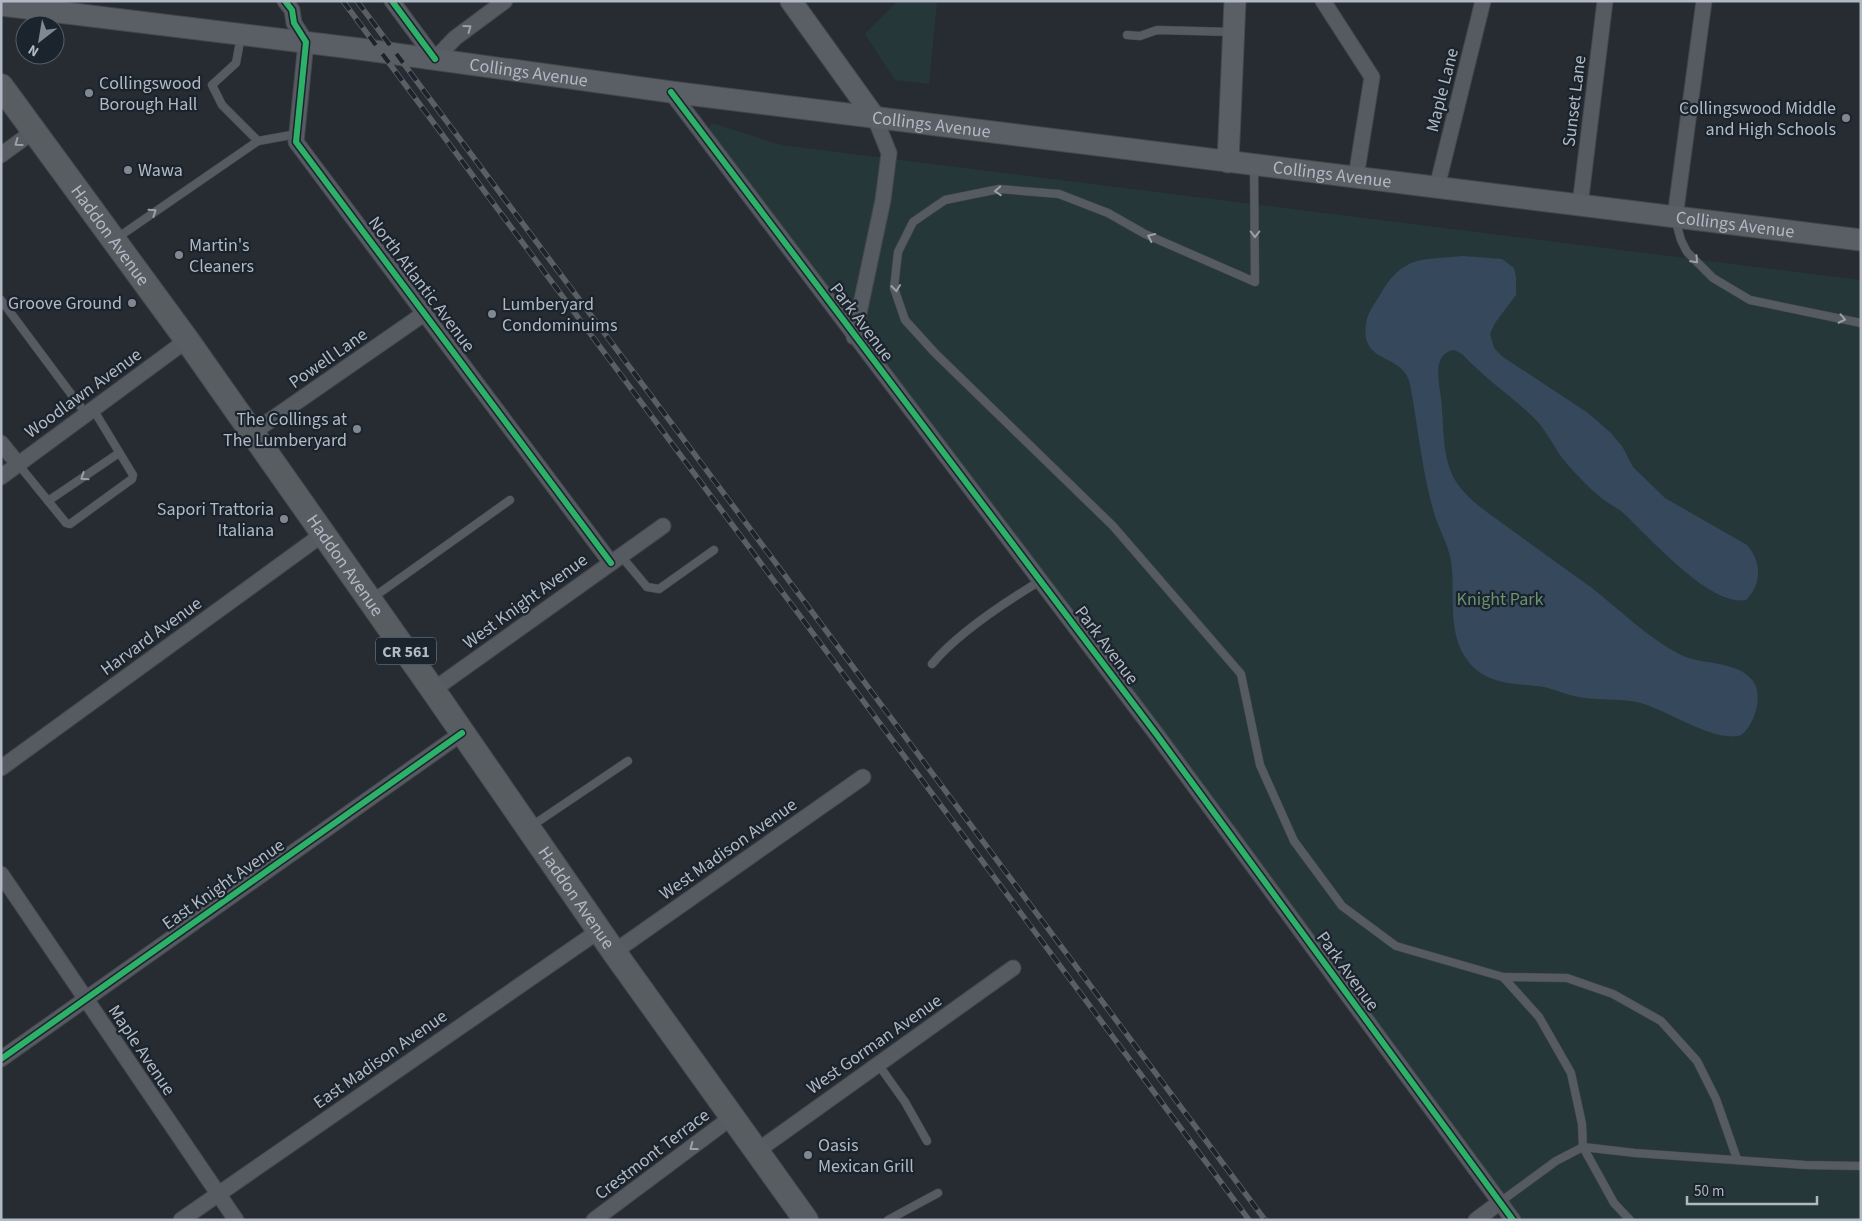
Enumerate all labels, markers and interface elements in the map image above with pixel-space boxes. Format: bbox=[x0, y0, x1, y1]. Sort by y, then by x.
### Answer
north arrow bbox=[15, 15, 65, 65]
one-way arrow bbox=[462, 25, 472, 34]
text: N bbox=[25, 39, 43, 61]
street label: Maple Lane bbox=[1420, 45, 1465, 135]
street label: Collings Avenue bbox=[468, 52, 590, 93]
street label: Sunset Lane bbox=[1556, 54, 1593, 148]
place label: Collingswood Borough Hall bbox=[99, 71, 201, 117]
marker: Collingswood Borough Hall bbox=[83, 87, 95, 99]
place label: Collingswood Middle and High Schools bbox=[1679, 96, 1836, 142]
street label: Collings Avenue bbox=[871, 105, 992, 145]
marker: Collingswood Middle and High Schools bbox=[1840, 112, 1852, 124]
one-way arrow bbox=[15, 138, 24, 146]
street label: Collings Avenue bbox=[1271, 155, 1393, 195]
place label: Wawa bbox=[138, 158, 183, 183]
marker: Wawa bbox=[122, 164, 134, 176]
street label: Haddon Avenue bbox=[64, 180, 155, 291]
one-way arrow bbox=[994, 185, 1002, 196]
street label: Collings Avenue bbox=[1674, 205, 1796, 245]
one-way arrow bbox=[147, 209, 156, 218]
street label: North Atlantic Avenue bbox=[362, 211, 481, 357]
one-way arrow bbox=[1250, 230, 1260, 238]
one-way arrow bbox=[1147, 232, 1156, 243]
place label: Martin's Cleaners bbox=[189, 233, 254, 279]
marker: Martin's Cleaners bbox=[173, 249, 185, 261]
one-way arrow bbox=[1689, 255, 1698, 264]
street label: Park Avenue bbox=[824, 278, 900, 367]
one-way arrow bbox=[890, 284, 901, 292]
place label: Groove Ground bbox=[8, 291, 122, 316]
place label: Lumberyard Condominuims bbox=[502, 292, 618, 338]
marker: Groove Ground bbox=[126, 297, 138, 309]
marker: Lumberyard Condominuims bbox=[486, 308, 498, 320]
one-way arrow bbox=[1838, 313, 1847, 323]
street label: Powell Lane bbox=[284, 322, 373, 395]
street label: Woodlawn Avenue bbox=[20, 342, 147, 444]
place label: The Collings at The Lumberyard bbox=[223, 407, 347, 453]
marker: The Collings at The Lumberyard bbox=[351, 423, 363, 435]
one-way arrow bbox=[80, 471, 89, 480]
place label: Sapori Trattoria Italiana bbox=[157, 497, 274, 543]
street label: Haddon Avenue bbox=[300, 509, 389, 622]
marker: Sapori Trattoria Italiana bbox=[278, 513, 290, 525]
street label: West Knight Avenue bbox=[458, 548, 593, 655]
park label: Knight Park bbox=[1457, 587, 1544, 612]
street label: Harvard Avenue bbox=[96, 591, 207, 682]
street label: Park Avenue bbox=[1069, 601, 1145, 690]
road number: CR 561 bbox=[376, 637, 436, 664]
street label: West Madison Avenue bbox=[654, 792, 802, 906]
street label: East Knight Avenue bbox=[157, 833, 290, 936]
street label: Haddon Avenue bbox=[532, 842, 620, 954]
street label: Park Avenue bbox=[1310, 926, 1385, 1016]
street label: West Gorman Avenue bbox=[802, 988, 947, 1101]
street label: Maple Avenue bbox=[102, 1000, 181, 1101]
street label: East Madison Avenue bbox=[308, 1004, 452, 1115]
street label: Crestmont Terrace bbox=[590, 1103, 715, 1206]
place label: Oasis Mexican Grill bbox=[818, 1133, 914, 1179]
one-way arrow bbox=[689, 1141, 699, 1150]
marker: Oasis Mexican Grill bbox=[802, 1149, 814, 1161]
scale bar bbox=[1687, 1174, 1817, 1206]
text: 50 m bbox=[1694, 1181, 1724, 1202]

